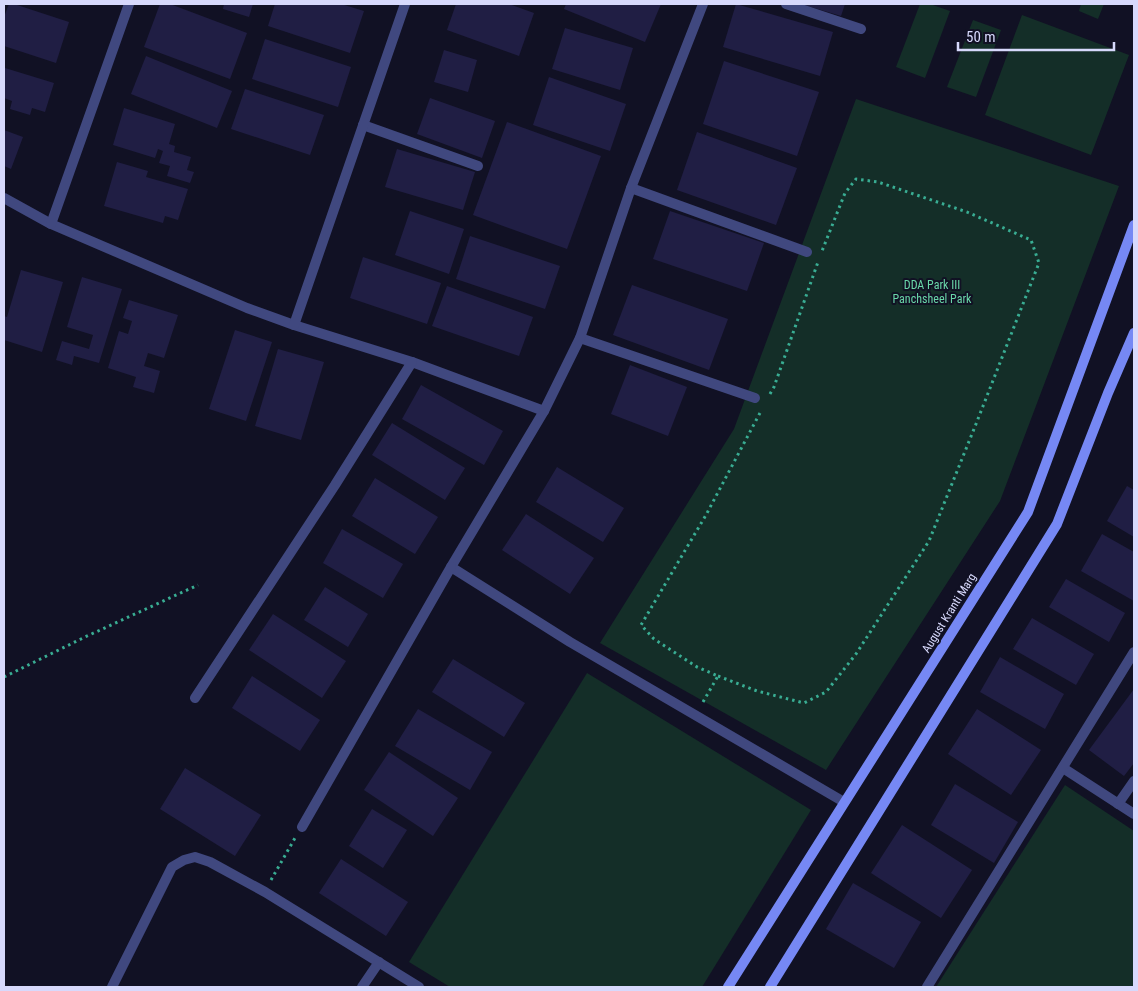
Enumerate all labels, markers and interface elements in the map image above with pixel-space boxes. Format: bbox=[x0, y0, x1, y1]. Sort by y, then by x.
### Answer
scale bar bbox=[958, 20, 1114, 52]
text: 50 m bbox=[966, 28, 996, 46]
park label: DDA Park III Panchsheel Park bbox=[893, 278, 972, 306]
street label: August Kranti Marg bbox=[919, 571, 979, 655]

